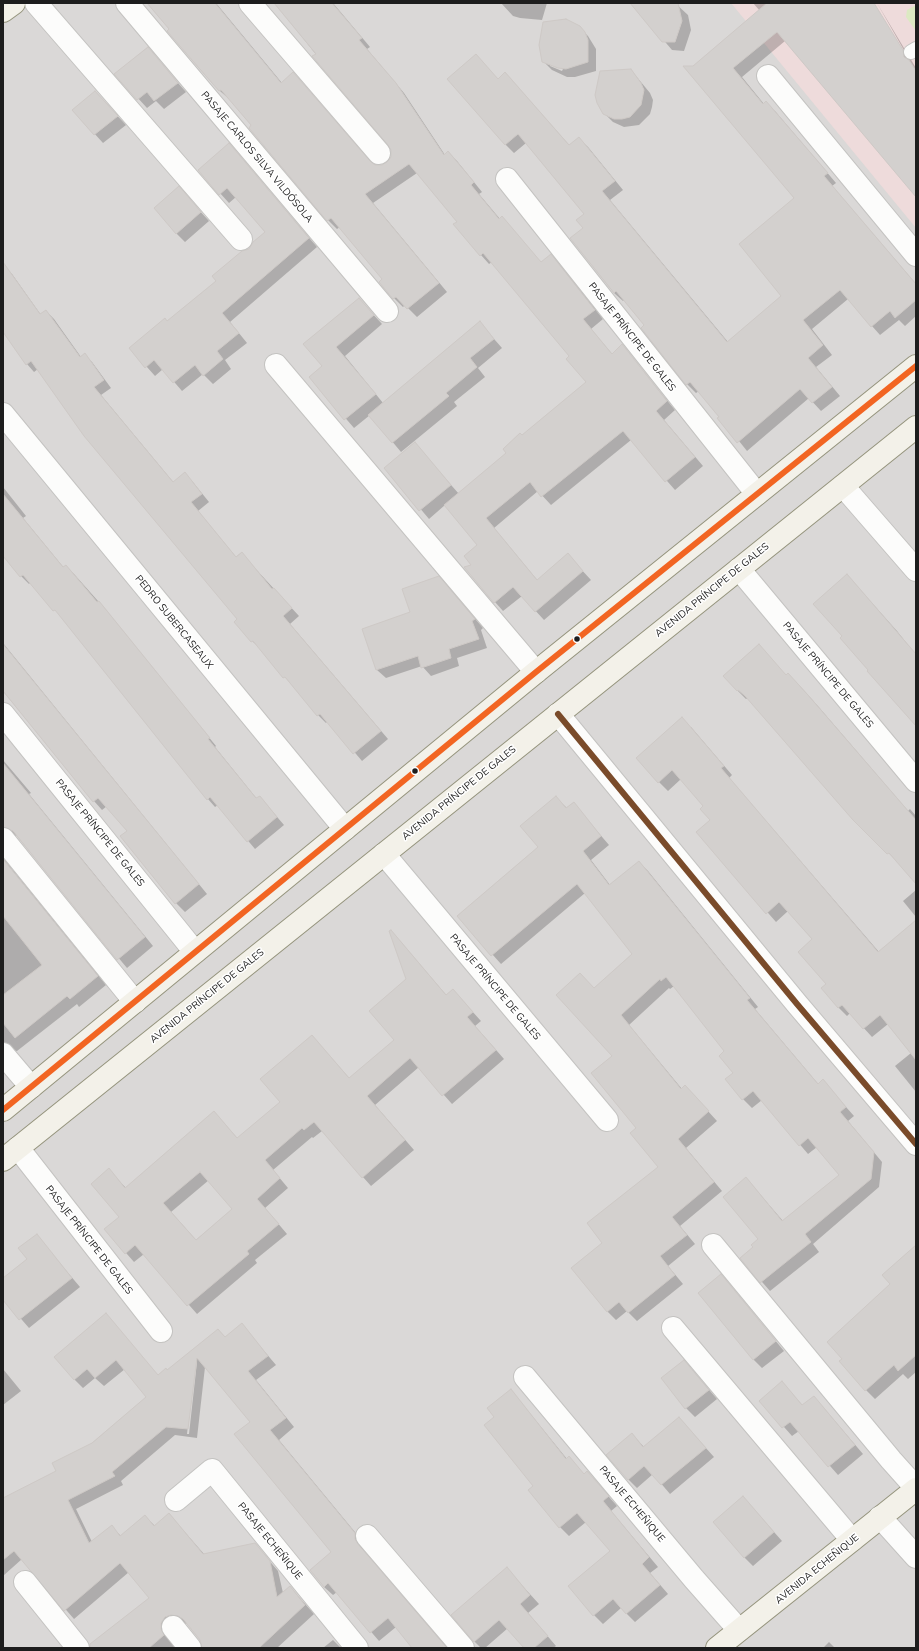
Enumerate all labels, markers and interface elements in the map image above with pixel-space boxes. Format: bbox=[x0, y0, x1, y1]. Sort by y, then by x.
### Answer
street label: PASAJE CARLOS SILVA VILDÓSOLA bbox=[199, 89, 315, 225]
street label: PASAJE PRÍNCIPE DE GALES bbox=[586, 280, 678, 394]
street label: AVENIDA PRÍNCIPE DE GALES bbox=[653, 540, 771, 640]
street label: PEDRO SUBERCASEAUX bbox=[132, 573, 216, 671]
street label: PASAJE PRÍNCIPE DE GALES bbox=[780, 620, 876, 730]
unlabelled marker bbox=[572, 634, 582, 644]
street label: AVENIDA PRÍNCIPE DE GALES bbox=[400, 743, 518, 843]
unlabelled marker bbox=[410, 766, 420, 776]
street label: PASAJE PRÍNCIPE DE GALES bbox=[53, 777, 147, 889]
street label: PASAJE PRÍNCIPE DE GALES bbox=[447, 932, 543, 1042]
street label: AVENIDA PRÍNCIPE DE GALES bbox=[148, 946, 266, 1046]
street label: PASAJE PRÍNCIPE DE GALES bbox=[43, 1183, 135, 1297]
street label: PASAJE ECHEÑIQUE bbox=[597, 1463, 667, 1545]
street label: PASAJE ECHEÑIQUE bbox=[235, 1500, 305, 1582]
street label: AVENIDA ECHEÑIQUE bbox=[773, 1532, 861, 1606]

